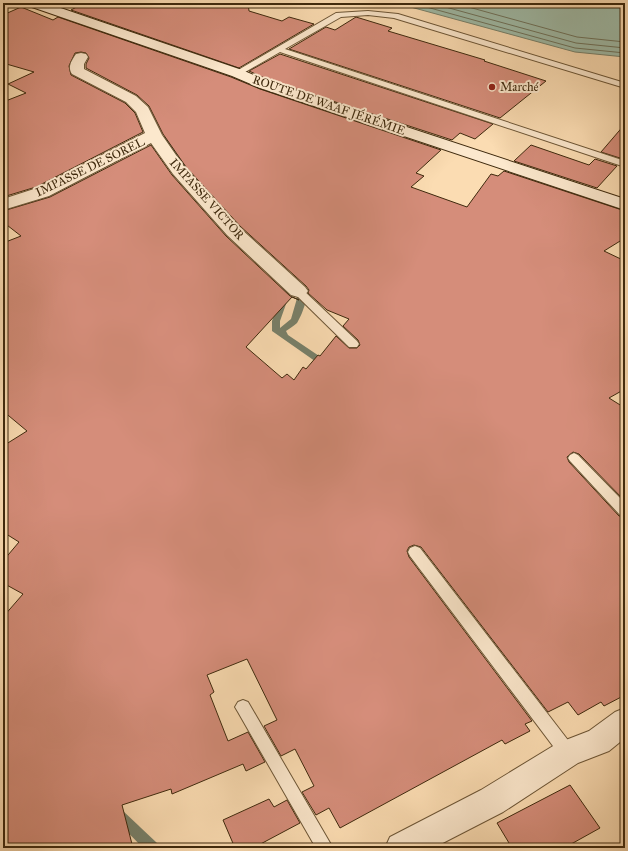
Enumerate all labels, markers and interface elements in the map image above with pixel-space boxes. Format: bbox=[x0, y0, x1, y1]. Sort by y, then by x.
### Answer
street label: ROUTE DE WAAF JÉRÉMIE bbox=[250, 70, 408, 139]
place label: Marché bbox=[500, 80, 539, 94]
marker: Marché bbox=[487, 82, 497, 92]
street label: IMPASSE DE SOREL bbox=[33, 134, 147, 199]
street label: IMPASSE VICTOR bbox=[167, 156, 247, 243]

